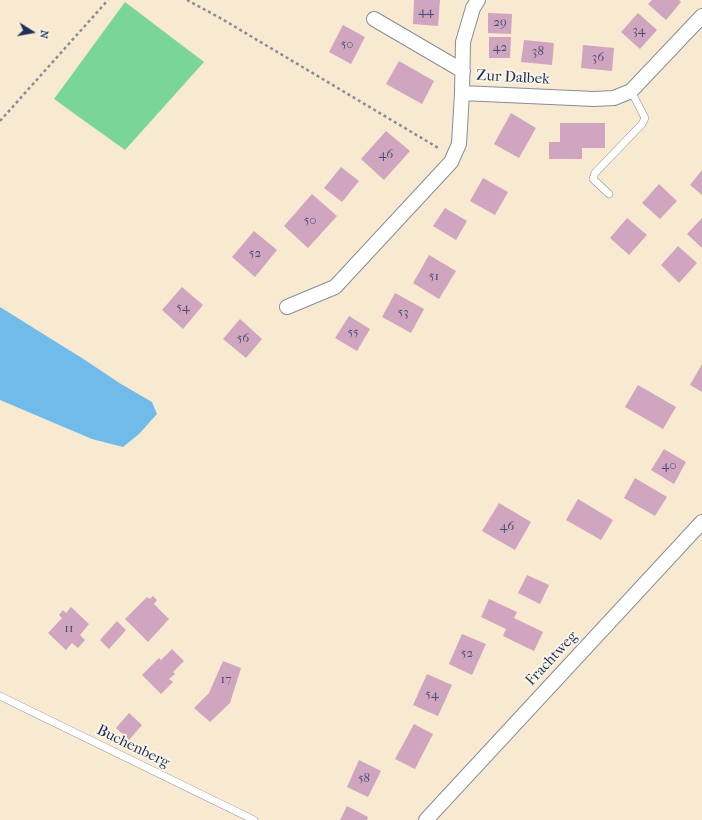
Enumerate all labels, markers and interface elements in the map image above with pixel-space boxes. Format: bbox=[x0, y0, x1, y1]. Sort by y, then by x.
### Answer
house number: 44 bbox=[418, 4, 434, 20]
north arrow bbox=[12, 12, 52, 52]
house number: 29 bbox=[493, 15, 507, 31]
house number: 34 bbox=[632, 23, 646, 39]
text: N bbox=[37, 29, 51, 40]
house number: 50 bbox=[341, 37, 353, 53]
house number: 42 bbox=[493, 40, 507, 56]
house number: 38 bbox=[532, 44, 544, 60]
house number: 36 bbox=[592, 50, 604, 66]
street label: Zur Dalbek bbox=[476, 67, 550, 89]
house number: 46 bbox=[379, 147, 393, 163]
house number: 50 bbox=[304, 213, 316, 229]
house number: 52 bbox=[249, 246, 261, 262]
house number: 51 bbox=[429, 269, 439, 285]
house number: 54 bbox=[176, 300, 190, 316]
house number: 53 bbox=[398, 305, 408, 321]
house number: 55 bbox=[347, 325, 359, 341]
house number: 56 bbox=[237, 331, 249, 347]
house number: 40 bbox=[662, 458, 676, 474]
house number: 46 bbox=[500, 519, 514, 535]
house number: 11 bbox=[64, 621, 74, 637]
street label: Frachtweg bbox=[522, 628, 582, 690]
house number: 52 bbox=[461, 646, 473, 662]
house number: 17 bbox=[221, 672, 231, 688]
house number: 54 bbox=[425, 687, 439, 703]
street label: Buchenberg bbox=[94, 722, 172, 772]
house number: 58 bbox=[358, 771, 370, 787]

